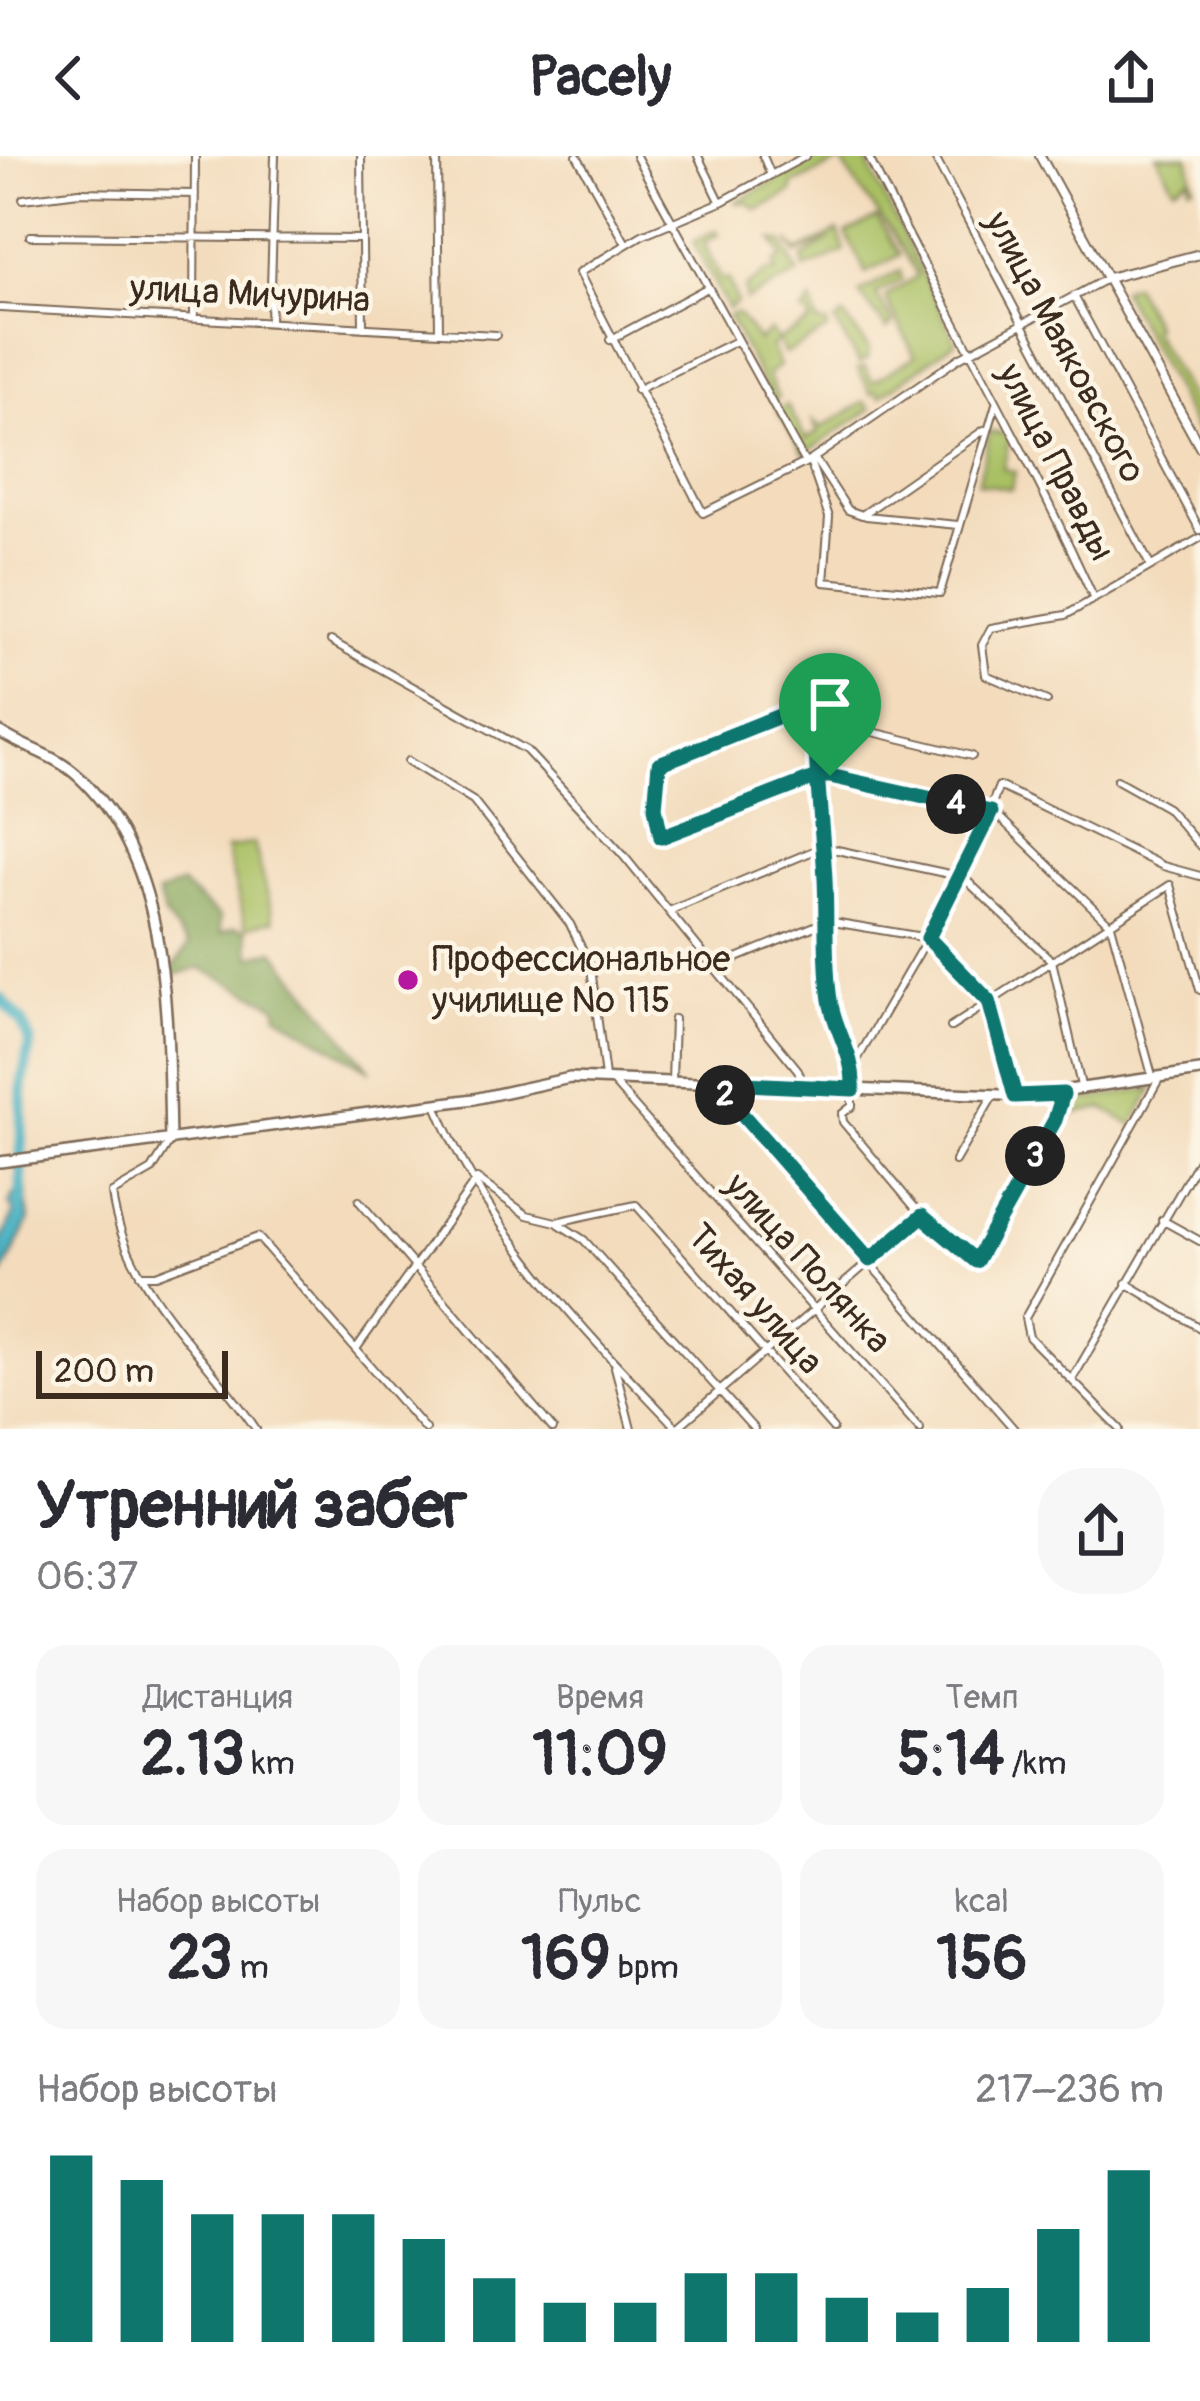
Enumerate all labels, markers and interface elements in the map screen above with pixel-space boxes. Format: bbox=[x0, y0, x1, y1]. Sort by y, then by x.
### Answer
text: Pacely bbox=[529, 44, 671, 112]
icon: back bbox=[36, 45, 102, 111]
icon: share bbox=[1098, 45, 1164, 111]
street label: улица Маяковского bbox=[974, 203, 1155, 490]
street label: улица Мичурина bbox=[128, 265, 371, 323]
street label: улица Правды bbox=[987, 355, 1125, 568]
pin bbox=[779, 653, 881, 776]
icon: arrive bbox=[797, 671, 863, 737]
pin: 4 bbox=[926, 774, 986, 834]
text: 4 bbox=[946, 783, 966, 824]
place label: Профессиональное училище № 115 bbox=[431, 937, 731, 1023]
marker: Профессиональное училище № 115 bbox=[395, 967, 421, 993]
pin: 2 bbox=[695, 1065, 755, 1125]
text: 2 bbox=[716, 1074, 734, 1115]
pin: 3 bbox=[1005, 1126, 1065, 1186]
text: 3 bbox=[1026, 1135, 1044, 1176]
street label: улица Полянка bbox=[714, 1163, 901, 1363]
street label: Тихая улица bbox=[677, 1214, 833, 1384]
scale bar bbox=[36, 1345, 228, 1398]
text: 200 m bbox=[54, 1351, 154, 1392]
text: Утренний забег bbox=[36, 1465, 467, 1548]
button: share bbox=[1038, 1468, 1164, 1594]
text: 06:37 bbox=[36, 1552, 138, 1601]
text: Дистанция bbox=[143, 1677, 293, 1718]
text: Время bbox=[556, 1677, 644, 1718]
text: Темп bbox=[945, 1677, 1019, 1718]
text: 2.13 bbox=[141, 1718, 245, 1793]
text: 11:09 bbox=[533, 1718, 667, 1793]
text: 5:14 bbox=[898, 1718, 1004, 1793]
text: km bbox=[245, 1743, 295, 1784]
text: /km bbox=[1004, 1743, 1066, 1784]
text: Набор высоты bbox=[116, 1881, 320, 1922]
text: Пульс bbox=[558, 1881, 642, 1922]
text: kcal bbox=[955, 1881, 1009, 1922]
text: 23 bbox=[167, 1922, 232, 1997]
text: 169 bbox=[521, 1922, 611, 1997]
text: 156 bbox=[937, 1922, 1027, 1997]
text: m bbox=[232, 1947, 269, 1988]
text: bpm bbox=[611, 1947, 679, 1988]
text: Набор высоты bbox=[36, 2065, 278, 2114]
text: 217–236 m bbox=[975, 2065, 1164, 2114]

